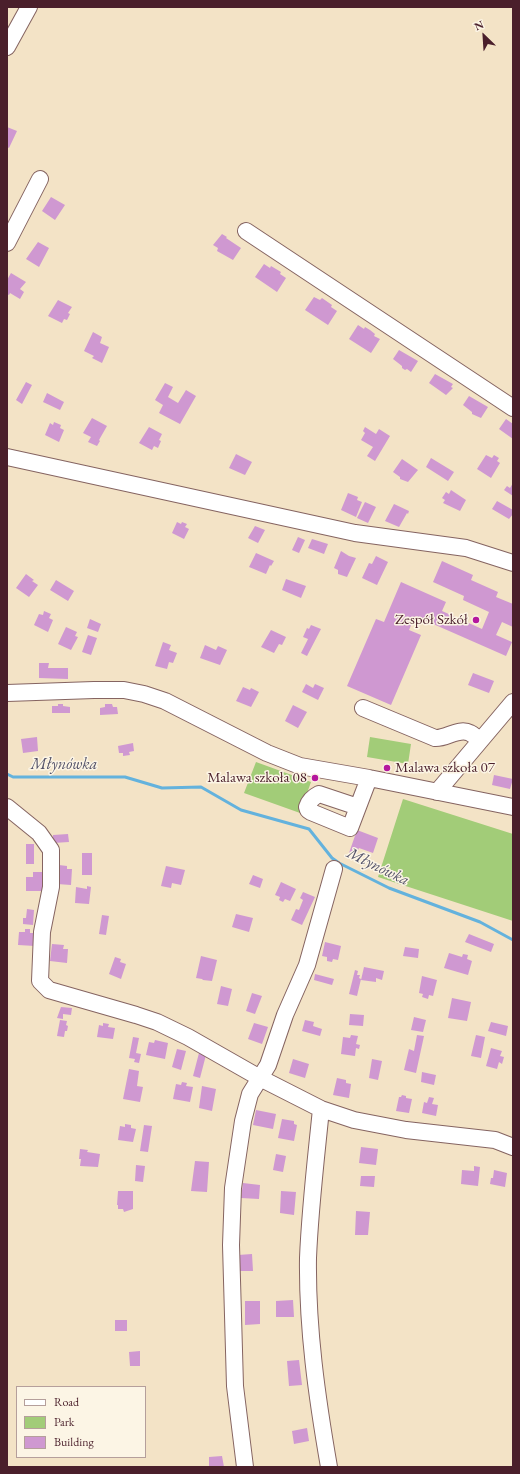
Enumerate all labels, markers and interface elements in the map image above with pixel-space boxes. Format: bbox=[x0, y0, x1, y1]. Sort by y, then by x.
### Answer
north arrow bbox=[464, 16, 504, 56]
text: N bbox=[472, 17, 486, 33]
place label: Zespół Szkół bbox=[395, 611, 468, 629]
marker: Zespół Szkół bbox=[471, 615, 481, 625]
water label: Młynówka bbox=[31, 755, 97, 775]
place label: Malawa szkoła 07 bbox=[395, 759, 495, 777]
marker: Malawa szkoła 07 bbox=[382, 763, 392, 773]
place label: Malawa szkoła 08 bbox=[207, 769, 307, 787]
marker: Malawa szkoła 08 bbox=[310, 773, 320, 783]
water label: Młynówka bbox=[344, 844, 412, 890]
legend bbox=[16, 1386, 146, 1458]
text: Road bbox=[54, 1394, 79, 1410]
text: Park bbox=[54, 1414, 74, 1430]
text: Building bbox=[54, 1434, 94, 1450]

